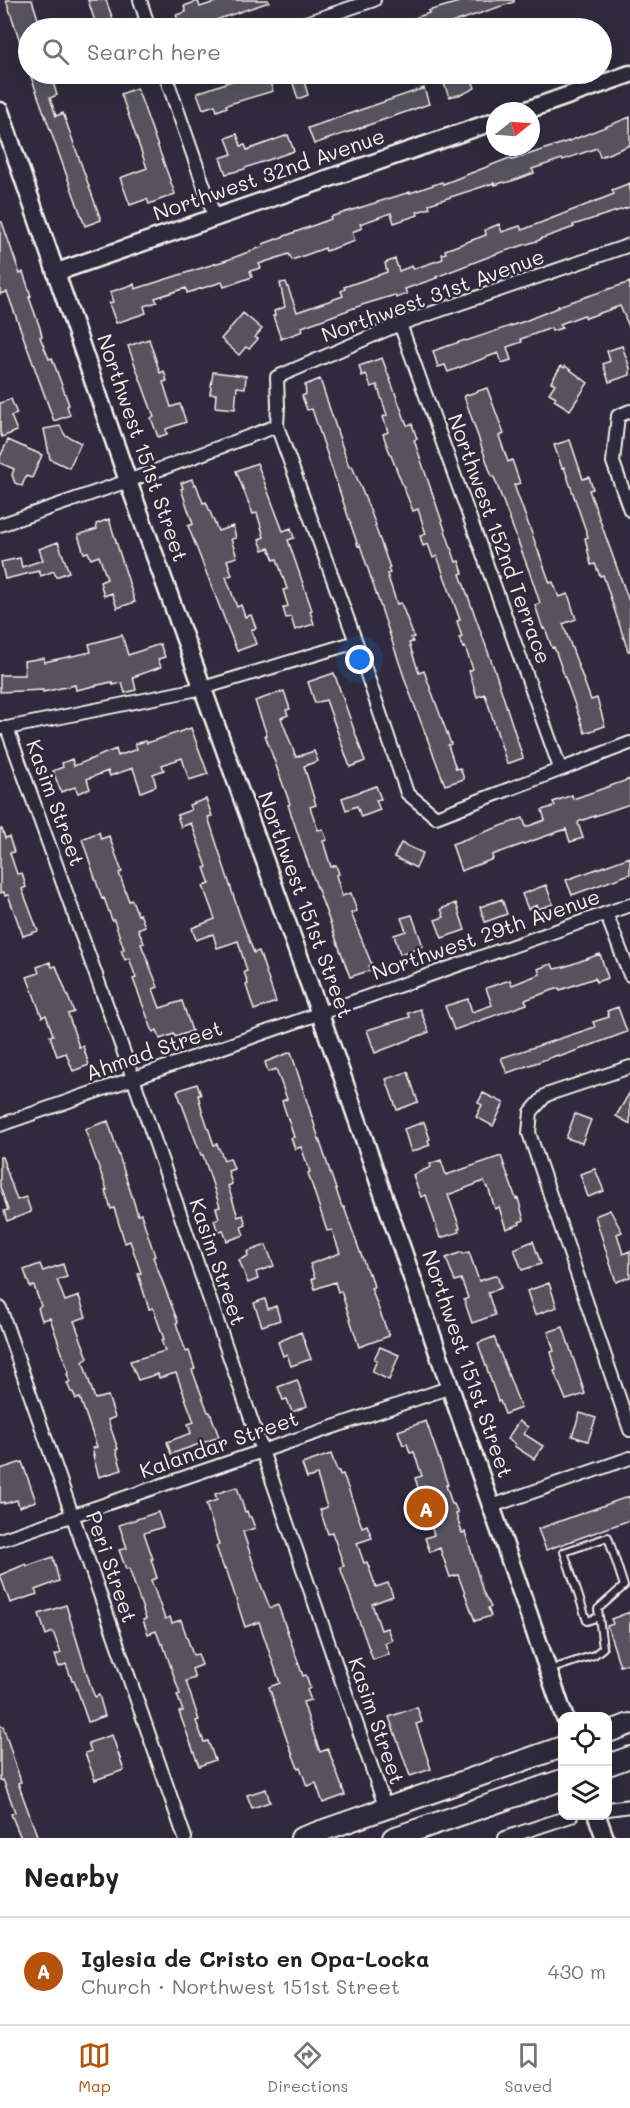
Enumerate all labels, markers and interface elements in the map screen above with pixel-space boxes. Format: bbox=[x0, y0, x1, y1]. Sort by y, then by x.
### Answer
search box bbox=[18, 18, 612, 84]
icon: search bbox=[39, 35, 72, 68]
text: Search here bbox=[87, 37, 221, 66]
north arrow bbox=[486, 102, 540, 156]
street label: Northwest 32nd Avenue bbox=[149, 121, 388, 226]
street label: Northwest 31st Avenue bbox=[317, 242, 548, 348]
street label: Northwest 151st Street bbox=[92, 330, 195, 565]
street label: Northwest 152nd Terrace bbox=[443, 410, 558, 667]
your location bbox=[345, 645, 374, 674]
street label: Kasim Street bbox=[21, 735, 92, 869]
street label: Northwest 151st Street bbox=[253, 788, 360, 1021]
street label: Northwest 29th Avenue bbox=[368, 882, 603, 985]
street label: Ahmad Street bbox=[81, 1014, 226, 1086]
street label: Kasim Street bbox=[184, 1194, 253, 1329]
street label: Northwest 151st Street bbox=[417, 1246, 520, 1481]
street label: Kalandar Street bbox=[135, 1404, 302, 1483]
pin: A bbox=[406, 1486, 446, 1530]
street label: Peri Street bbox=[81, 1507, 144, 1626]
street label: Kasim Street bbox=[343, 1653, 412, 1788]
map controls bbox=[558, 1712, 612, 1820]
button: locate bbox=[558, 1712, 612, 1766]
button: layers bbox=[558, 1766, 612, 1820]
text: Nearby bbox=[24, 1860, 119, 1894]
text: Iglesia de Cristo en Opa-Locka bbox=[81, 1944, 429, 1973]
text: A bbox=[37, 1958, 50, 1984]
text: 430 m bbox=[548, 1958, 606, 1984]
text: Church · Northwest 151st Street bbox=[81, 1973, 400, 1999]
tab: Map bbox=[78, 2039, 111, 2096]
tab: Directions bbox=[267, 2039, 348, 2096]
tab: Saved bbox=[504, 2039, 552, 2096]

